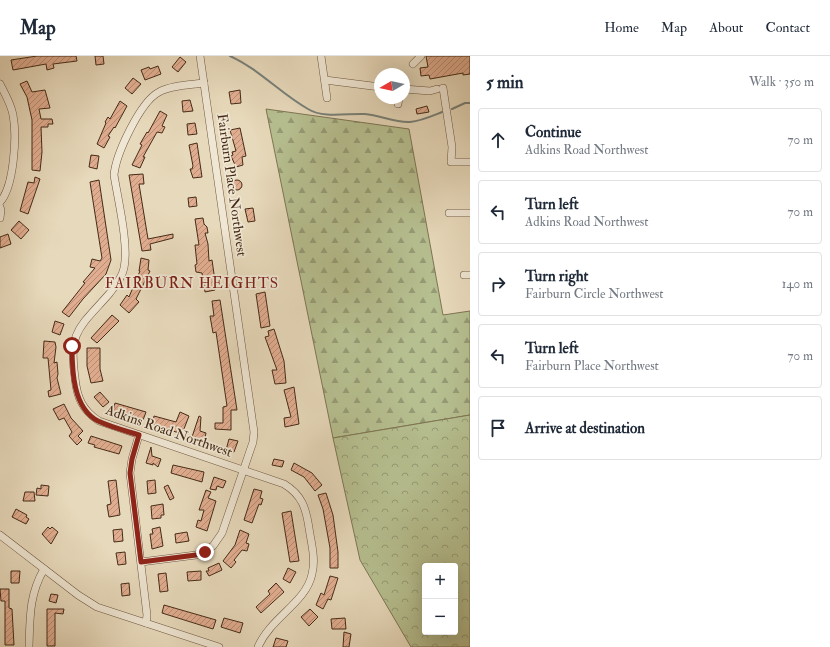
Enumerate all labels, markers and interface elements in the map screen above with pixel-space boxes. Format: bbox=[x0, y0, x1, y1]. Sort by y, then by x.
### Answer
text: Map bbox=[20, 16, 56, 40]
text: Home bbox=[604, 19, 639, 36]
text: Map bbox=[661, 19, 687, 36]
text: About bbox=[709, 19, 743, 36]
text: Contact bbox=[765, 19, 810, 36]
north arrow bbox=[374, 68, 410, 104]
text: 5 min bbox=[486, 72, 524, 93]
text: Walk · 350 m bbox=[749, 74, 814, 90]
street label: Fairburn Place Northwest bbox=[214, 112, 251, 258]
text: Continue bbox=[525, 123, 581, 142]
icon: ahead bbox=[487, 129, 509, 151]
text: 70 m bbox=[788, 132, 813, 148]
text: Adkins Road Northwest bbox=[525, 142, 649, 158]
text: Turn left bbox=[525, 195, 579, 214]
icon: left bbox=[487, 201, 509, 223]
text: 70 m bbox=[788, 204, 813, 220]
text: Adkins Road Northwest bbox=[525, 214, 649, 230]
text: Turn right bbox=[525, 267, 588, 286]
icon: right bbox=[487, 273, 509, 295]
district label: FAIRBURN HEIGHTS bbox=[105, 274, 279, 293]
text: 140 m bbox=[782, 276, 813, 292]
text: Fairburn Circle Northwest bbox=[525, 286, 664, 302]
route start bbox=[63, 337, 81, 355]
text: Turn left bbox=[525, 339, 579, 358]
icon: left bbox=[487, 345, 509, 367]
text: 70 m bbox=[788, 348, 813, 364]
text: Fairburn Place Northwest bbox=[525, 358, 659, 374]
street label: Adkins Road Northwest bbox=[102, 401, 235, 461]
icon: arrive bbox=[487, 417, 509, 439]
text: Arrive at destination bbox=[525, 419, 645, 438]
route end bbox=[196, 543, 214, 561]
map controls bbox=[422, 563, 458, 635]
button: + bbox=[422, 563, 458, 599]
button: − bbox=[422, 599, 458, 635]

